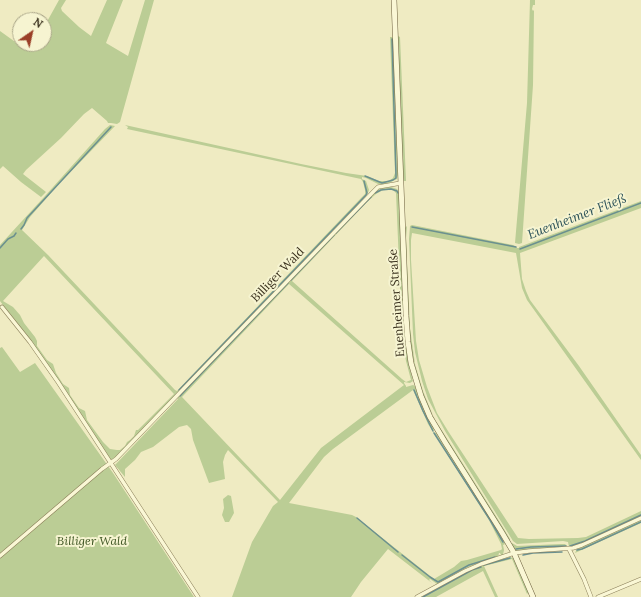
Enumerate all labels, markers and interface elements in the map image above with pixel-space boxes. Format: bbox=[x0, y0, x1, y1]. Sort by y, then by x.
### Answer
north arrow bbox=[12, 12, 52, 52]
text: N bbox=[31, 15, 46, 31]
water label: Euenheimer Fließ bbox=[526, 191, 628, 243]
street label: Billiger Wald bbox=[248, 245, 308, 305]
street label: Euenheimer Straße bbox=[386, 248, 408, 358]
park label: Billiger Wald bbox=[57, 535, 127, 549]

